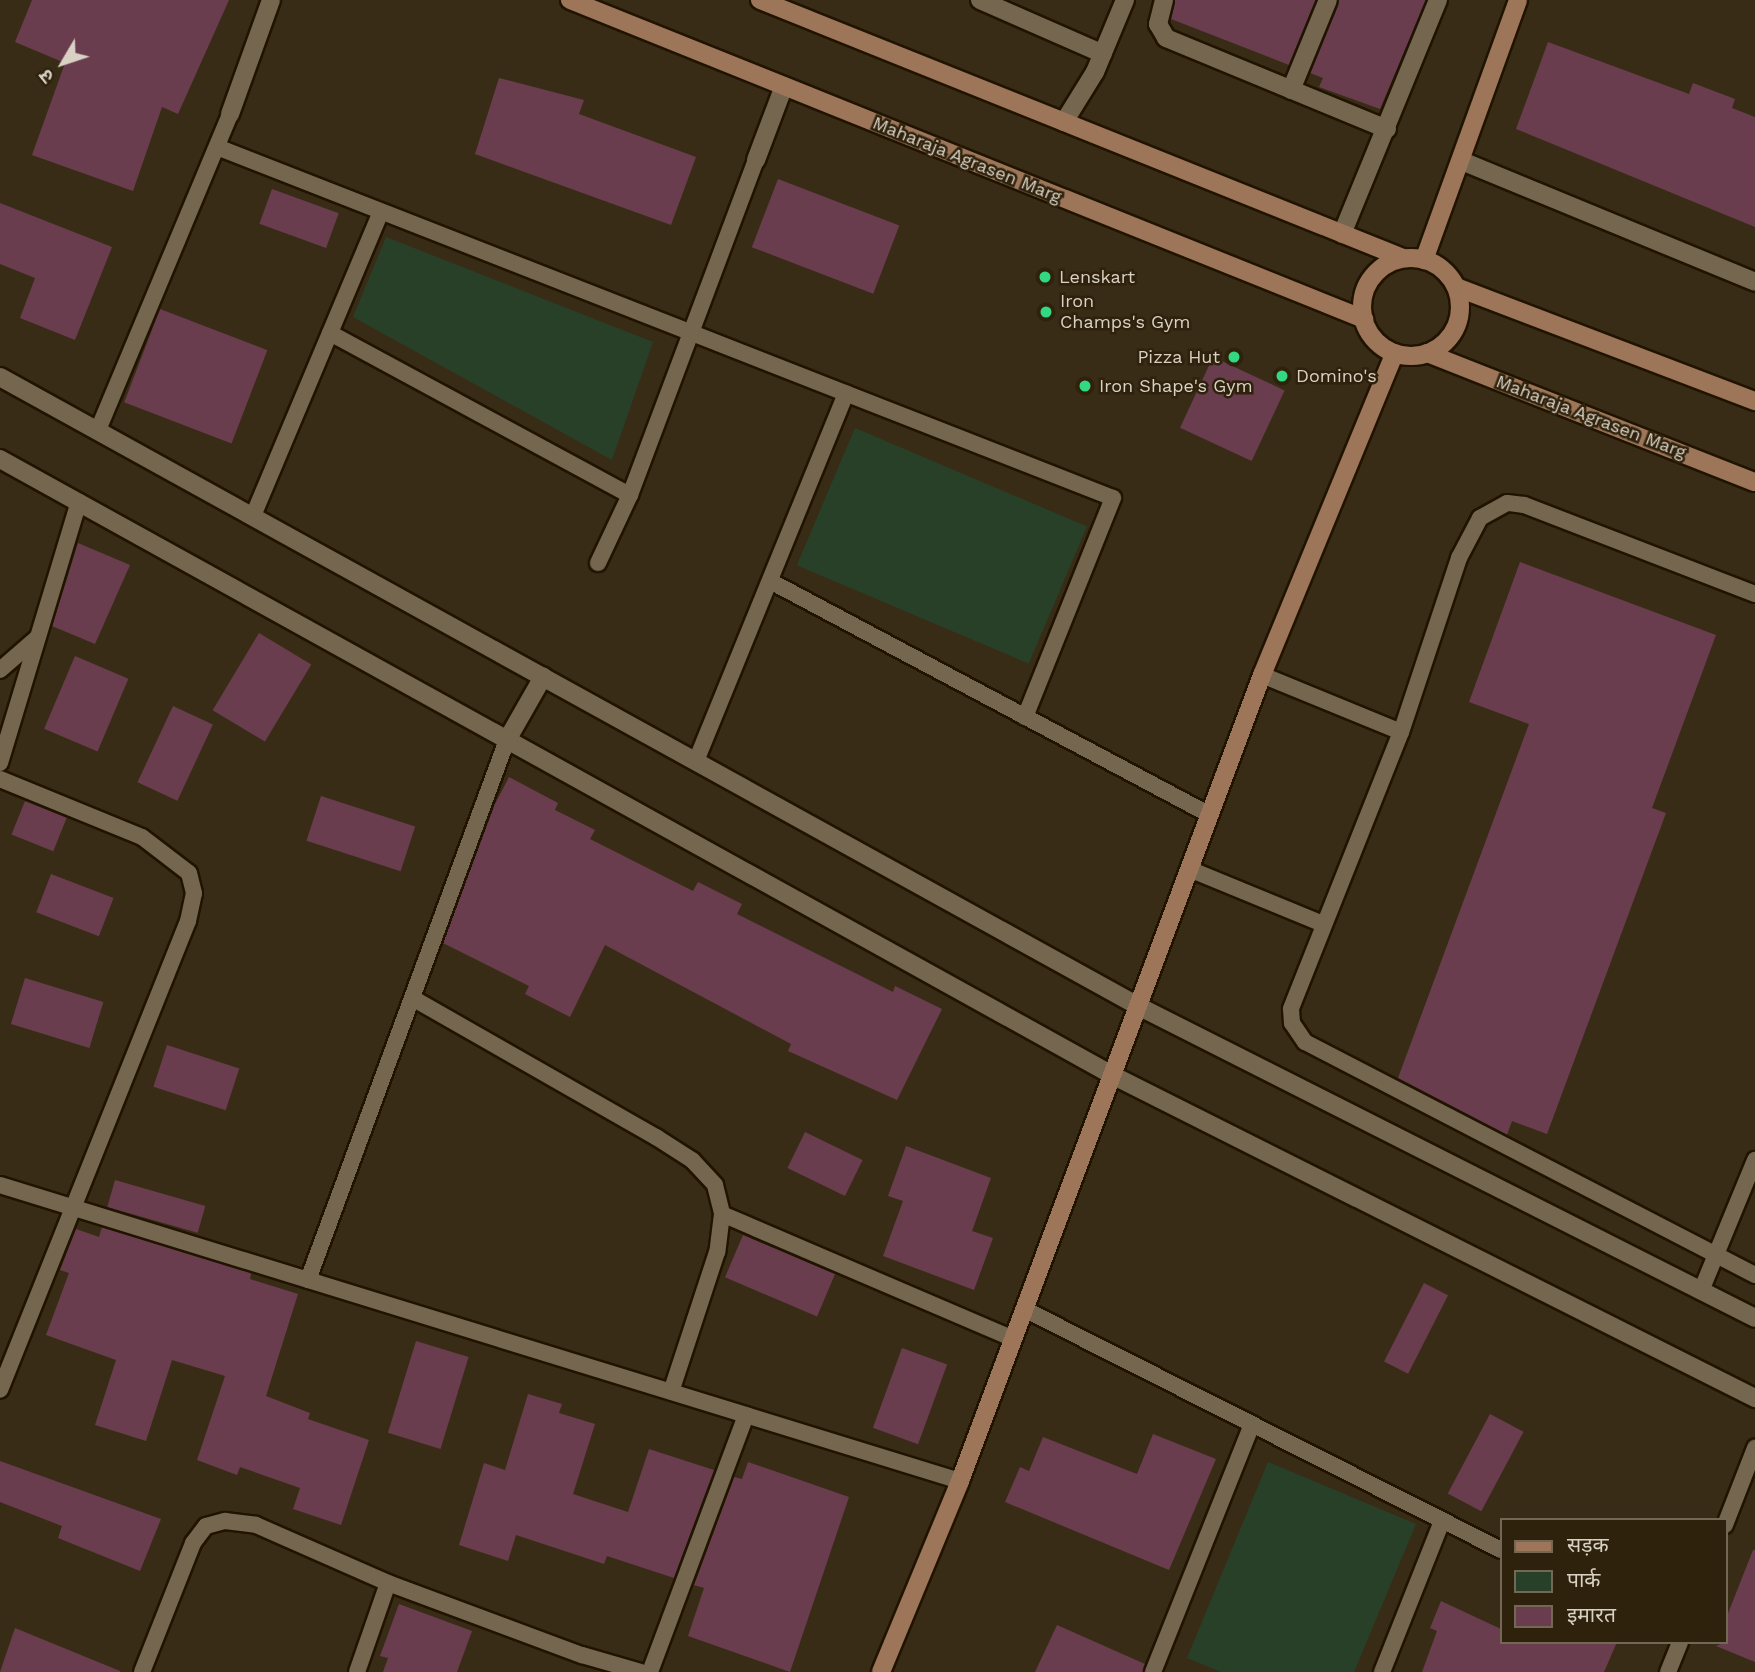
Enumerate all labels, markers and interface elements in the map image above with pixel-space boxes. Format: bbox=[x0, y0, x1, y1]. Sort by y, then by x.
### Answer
north arrow bbox=[28, 28, 98, 98]
text: उ bbox=[34, 65, 59, 88]
street label: Maharaja Agrasen Marg bbox=[869, 112, 1065, 208]
place label: Lenskart bbox=[1059, 266, 1135, 288]
marker: Lenskart bbox=[1037, 269, 1053, 285]
place label: Iron Champs's Gym bbox=[1060, 291, 1190, 334]
marker: Iron Champs's Gym bbox=[1038, 304, 1054, 320]
place label: Pizza Hut bbox=[1137, 346, 1220, 368]
marker: Pizza Hut bbox=[1226, 349, 1242, 365]
place label: Domino's bbox=[1296, 365, 1377, 387]
marker: Domino's bbox=[1274, 368, 1290, 384]
street label: Maharaja Agrasen Marg bbox=[1492, 371, 1690, 463]
place label: Iron Shape's Gym bbox=[1099, 375, 1253, 397]
marker: Iron Shape's Gym bbox=[1077, 378, 1093, 394]
legend bbox=[1500, 1518, 1727, 1644]
text: सड़क bbox=[1567, 1532, 1609, 1557]
text: पार्क bbox=[1567, 1567, 1601, 1592]
text: इमारत bbox=[1567, 1602, 1616, 1627]

